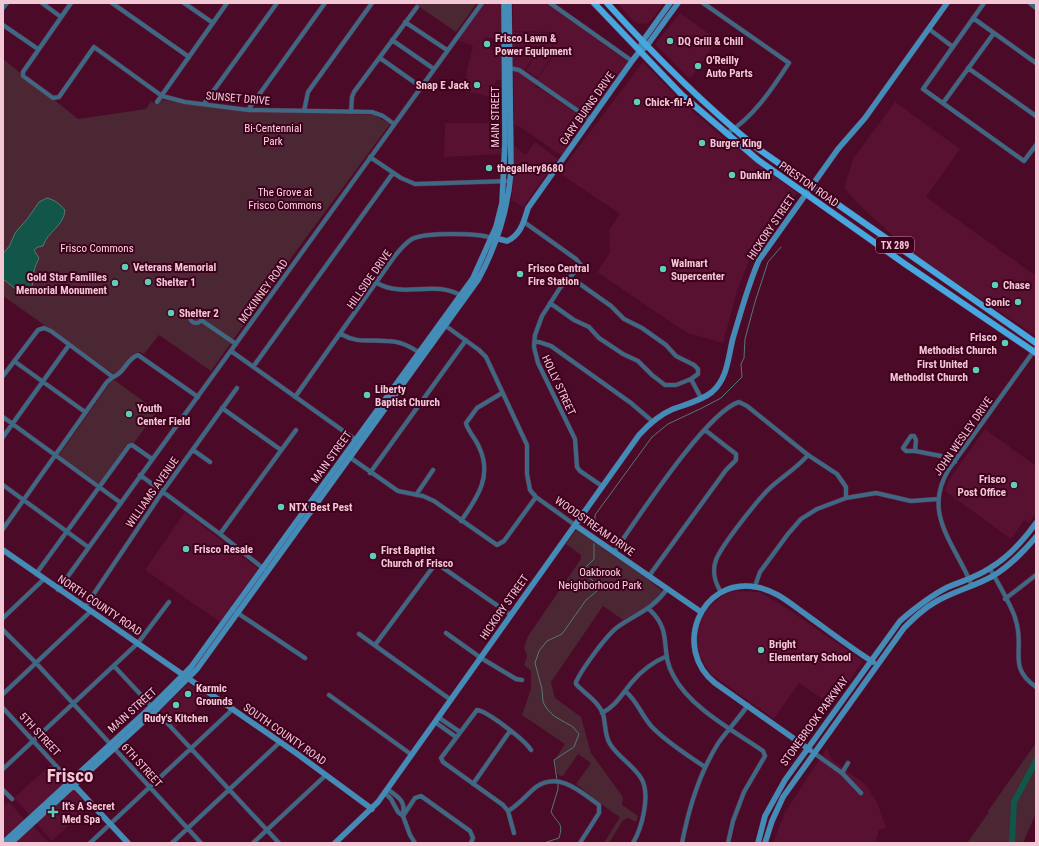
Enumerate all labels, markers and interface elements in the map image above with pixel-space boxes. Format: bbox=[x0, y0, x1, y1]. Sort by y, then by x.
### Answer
place label: Frisco Lawn & Power Equipment bbox=[495, 32, 572, 58]
place label: DQ Grill & Chill bbox=[678, 35, 743, 48]
marker: DQ Grill & Chill bbox=[665, 36, 675, 46]
marker: Frisco Lawn & Power Equipment bbox=[482, 39, 492, 49]
place label: O'Reilly Auto Parts bbox=[706, 54, 753, 80]
marker: O'Reilly Auto Parts bbox=[693, 61, 703, 71]
street label: GARY BURNS DRIVE bbox=[557, 69, 618, 147]
place label: Snap E Jack bbox=[416, 79, 470, 92]
marker: Snap E Jack bbox=[472, 80, 482, 90]
street label: MAIN STREET bbox=[489, 86, 502, 147]
street label: SUNSET DRIVE bbox=[205, 89, 271, 108]
place label: Chick-fil-A bbox=[645, 96, 693, 109]
marker: Chick-fil-A bbox=[632, 97, 642, 107]
park label: Bi-Centennial Park bbox=[244, 122, 302, 148]
place label: Burger King bbox=[710, 137, 762, 150]
marker: Burger King bbox=[697, 138, 707, 148]
street label: PRESTON ROAD bbox=[776, 159, 841, 210]
place label: thegallery8680 bbox=[497, 162, 564, 175]
marker: thegallery8680 bbox=[484, 163, 494, 173]
place label: Dunkin' bbox=[740, 169, 772, 182]
marker: Dunkin' bbox=[727, 170, 737, 180]
park label: The Grove at Frisco Commons bbox=[248, 186, 322, 212]
street label: HICKORY STREET bbox=[745, 192, 798, 262]
road number: TX 289 bbox=[876, 237, 914, 253]
park label: Frisco Commons bbox=[60, 242, 134, 255]
street label: HILLSIDE DRIVE bbox=[344, 247, 395, 311]
street label: MCKINNEY ROAD bbox=[236, 257, 291, 326]
place label: Walmart Supercenter bbox=[671, 257, 725, 283]
place label: Veterans Memorial bbox=[133, 261, 216, 274]
marker: Veterans Memorial bbox=[120, 262, 130, 272]
place label: Frisco Central Fire Station bbox=[528, 262, 590, 288]
marker: Walmart Supercenter bbox=[658, 264, 668, 274]
marker: Frisco Central Fire Station bbox=[515, 269, 525, 279]
place label: Gold Star Families Memorial Monument bbox=[16, 271, 108, 297]
place label: Shelter 1 bbox=[156, 276, 196, 289]
marker: Shelter 1 bbox=[143, 277, 153, 287]
marker: Gold Star Families Memorial Monument bbox=[110, 278, 120, 288]
place label: Chase bbox=[1003, 279, 1030, 292]
marker: Chase bbox=[990, 280, 1000, 290]
place label: Sonic bbox=[985, 296, 1010, 309]
marker: Sonic bbox=[1013, 297, 1023, 307]
place label: Shelter 2 bbox=[179, 307, 219, 320]
marker: Shelter 2 bbox=[166, 308, 176, 318]
place label: Frisco Methodist Church bbox=[919, 331, 998, 357]
marker: Frisco Methodist Church bbox=[1000, 338, 1010, 348]
street label: HOLLY STREET bbox=[539, 353, 578, 418]
place label: First United Methodist Church bbox=[890, 358, 968, 384]
marker: First United Methodist Church bbox=[971, 365, 981, 375]
place label: Liberty Baptist Church bbox=[375, 383, 440, 409]
marker: Liberty Baptist Church bbox=[362, 390, 372, 400]
street label: JOHN WESLEY DRIVE bbox=[931, 394, 996, 478]
place label: Youth Center Field bbox=[137, 402, 190, 428]
marker: Youth Center Field bbox=[124, 409, 134, 419]
street label: MAIN STREET bbox=[308, 429, 355, 486]
street label: WILLIAMS AVENUE bbox=[123, 454, 182, 530]
place label: Frisco Post Office bbox=[957, 473, 1007, 499]
marker: Frisco Post Office bbox=[1009, 480, 1019, 490]
street label: WOODSTREAM DRIVE bbox=[552, 494, 637, 559]
place label: NTX Best Pest bbox=[289, 501, 353, 514]
marker: NTX Best Pest bbox=[276, 502, 286, 512]
place label: Frisco Resale bbox=[194, 543, 253, 556]
marker: Frisco Resale bbox=[181, 544, 191, 554]
place label: First Baptist Church of Frisco bbox=[381, 544, 454, 570]
marker: First Baptist Church of Frisco bbox=[368, 551, 378, 561]
park label: Oakbrook Neighborhood Park bbox=[558, 566, 642, 592]
street label: NORTH COUNTY ROAD bbox=[55, 572, 144, 638]
street label: HICKORY STREET bbox=[477, 572, 532, 642]
place label: Bright Elementary School bbox=[769, 638, 851, 664]
marker: Bright Elementary School bbox=[756, 645, 766, 655]
street label: STONEBROOK PARKWAY bbox=[778, 674, 851, 768]
place label: Karmic Grounds bbox=[196, 682, 233, 708]
street label: MAIN STREET bbox=[105, 685, 160, 736]
marker: Karmic Grounds bbox=[183, 689, 193, 699]
marker: Rudy's Kitchen bbox=[171, 700, 181, 710]
street label: SOUTH COUNTY ROAD bbox=[241, 701, 329, 768]
street label: 5TH STREET bbox=[16, 710, 63, 759]
place label: Rudy's Kitchen bbox=[144, 712, 208, 725]
street label: 6TH STREET bbox=[119, 741, 165, 790]
district label: Frisco bbox=[47, 764, 93, 787]
place label: It's A Secret Med Spa bbox=[62, 800, 115, 826]
marker: It's A Secret Med Spa bbox=[47, 806, 59, 818]

